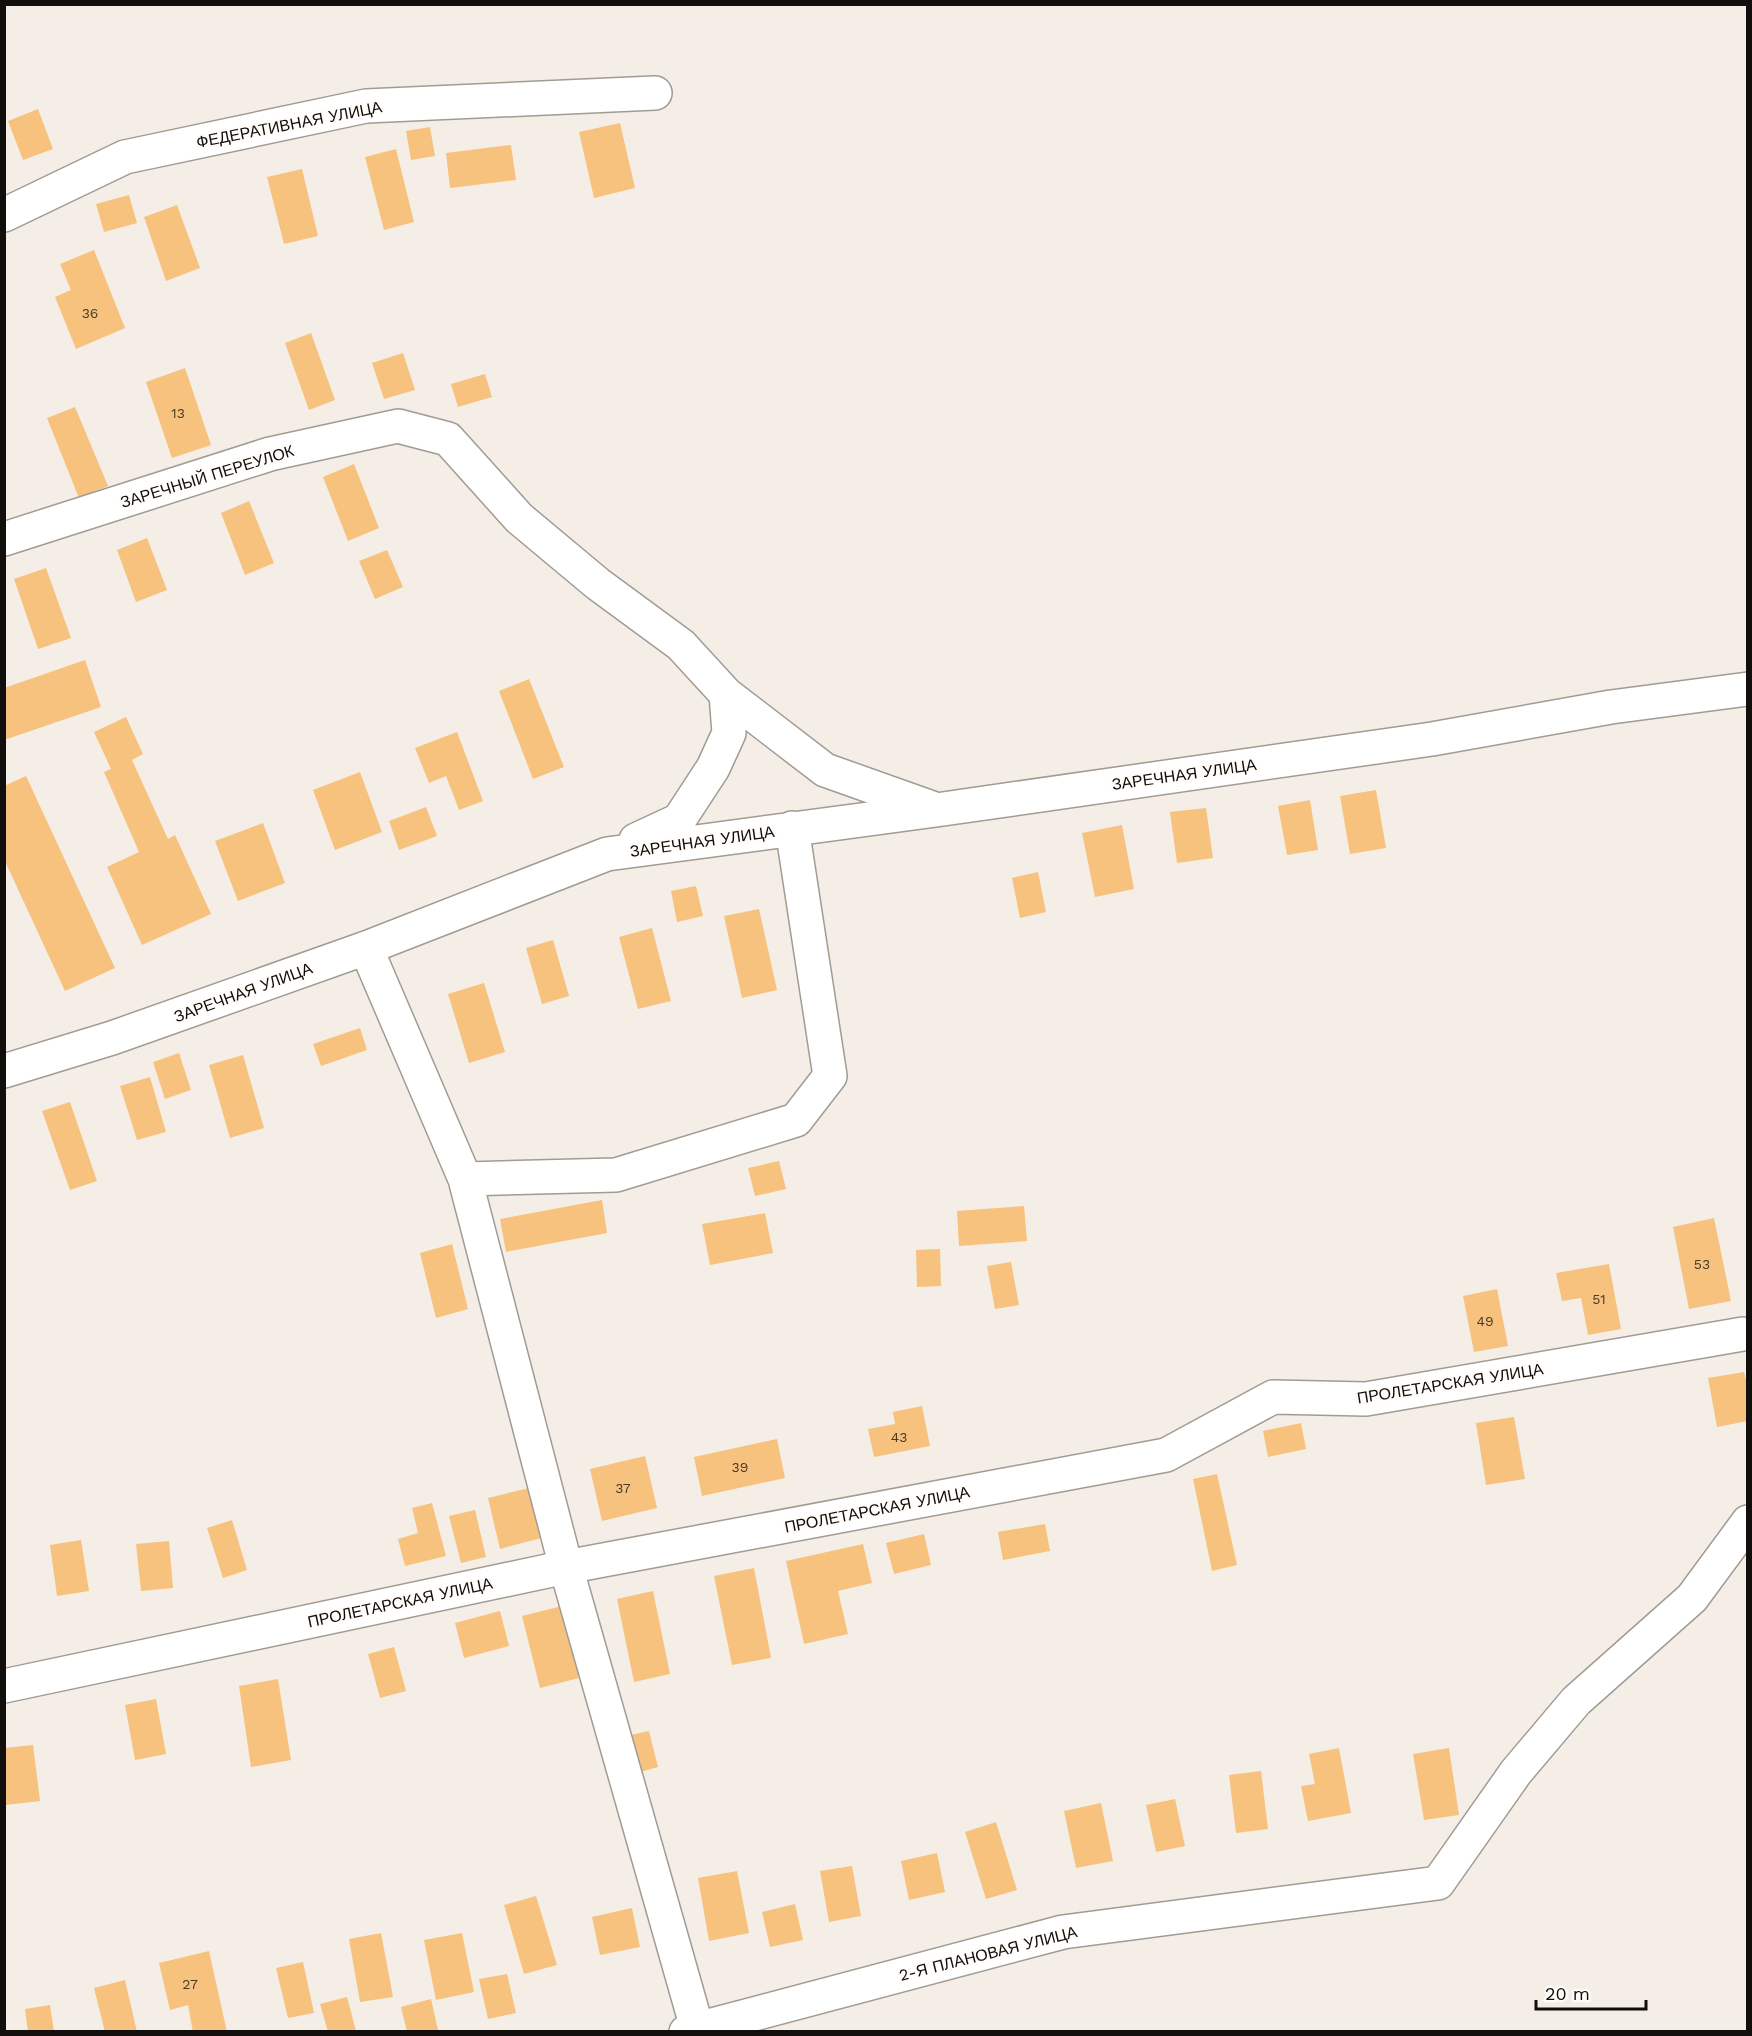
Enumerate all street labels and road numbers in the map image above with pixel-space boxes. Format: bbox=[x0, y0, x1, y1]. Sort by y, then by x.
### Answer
street label: ФЕДЕРАТИВНАЯ УЛИЦА bbox=[195, 97, 384, 152]
street label: ЗАРЕЧНЫЙ ПЕРЕУЛОК bbox=[118, 441, 297, 512]
street label: ЗАРЕЧНАЯ УЛИЦА bbox=[1111, 755, 1258, 794]
street label: ЗАРЕЧНАЯ УЛИЦА bbox=[629, 822, 776, 861]
street label: ЗАРЕЧНАЯ УЛИЦА bbox=[171, 959, 315, 1026]
street label: ПРОЛЕТАРСКАЯ УЛИЦА bbox=[1356, 1359, 1545, 1408]
street label: ПРОЛЕТАРСКАЯ УЛИЦА bbox=[783, 1482, 972, 1537]
street label: ПРОЛЕТАРСКАЯ УЛИЦА bbox=[306, 1574, 495, 1631]
street label: 2-Я ПЛАНОВАЯ УЛИЦА bbox=[897, 1922, 1079, 1985]

